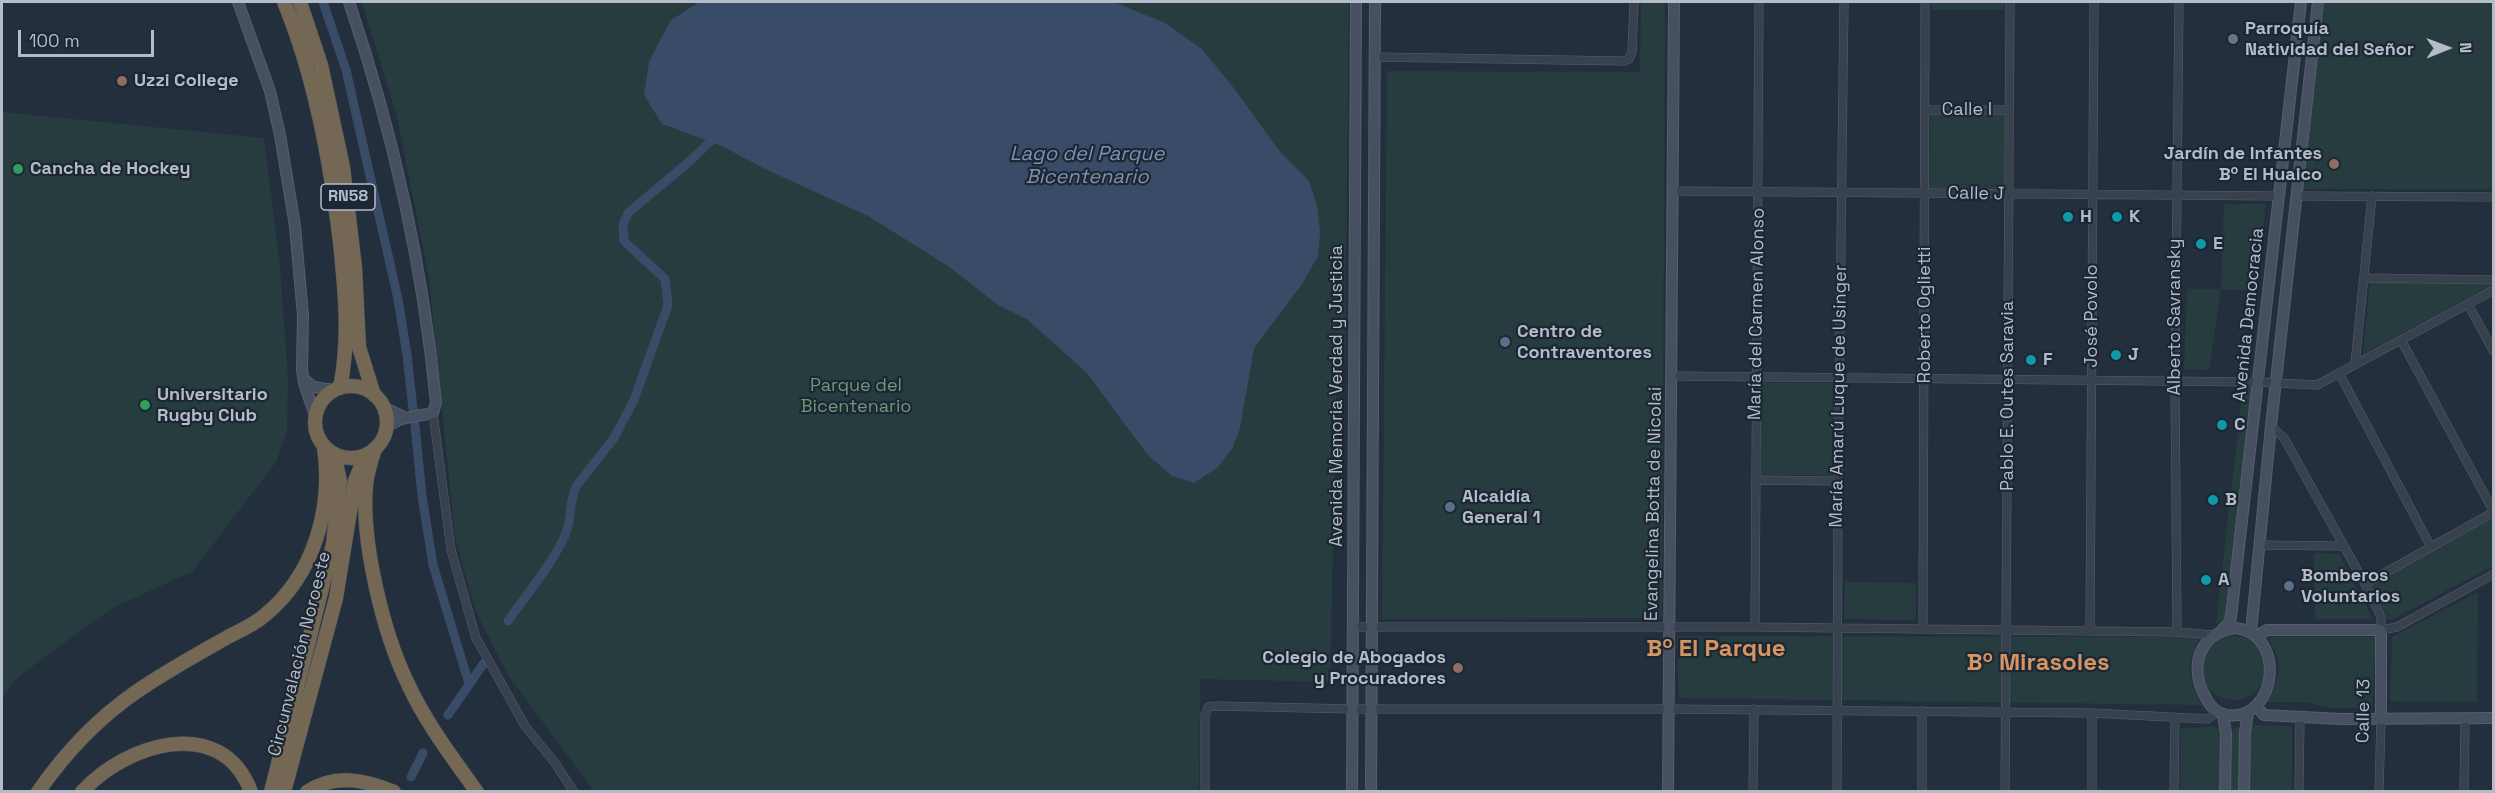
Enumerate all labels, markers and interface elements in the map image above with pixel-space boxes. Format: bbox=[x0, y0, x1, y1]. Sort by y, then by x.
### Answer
scale bar bbox=[21, 18, 158, 56]
place label: Parroquía Natividad del Señor bbox=[2245, 18, 2414, 60]
north arrow bbox=[2417, 18, 2477, 78]
text: 100 m bbox=[29, 29, 80, 52]
marker: Parroquía Natividad del Señor bbox=[2226, 32, 2240, 46]
text: N bbox=[2455, 42, 2476, 53]
place label: Uzzi College bbox=[134, 70, 239, 92]
marker: Uzzi College bbox=[115, 74, 129, 88]
street label: Calle I bbox=[1942, 99, 1992, 121]
water label: Lago del Parque Bicentenario bbox=[1010, 143, 1164, 190]
place label: Jardín de Infantes Bº El Huaico bbox=[2164, 143, 2322, 186]
marker: Jardín de Infantes Bº El Huaico bbox=[2327, 157, 2341, 171]
place label: Cancha de Hockey bbox=[30, 158, 191, 180]
marker: Cancha de Hockey bbox=[11, 162, 25, 176]
street label: Calle J bbox=[1947, 183, 2005, 205]
road number: RN58 bbox=[321, 184, 375, 210]
place label: H bbox=[2080, 206, 2092, 228]
place label: K bbox=[2129, 206, 2140, 228]
street label: María del Carmen Alonso bbox=[1744, 208, 1770, 420]
marker: H bbox=[2061, 210, 2075, 224]
marker: K bbox=[2110, 210, 2124, 224]
street label: Avenida Democracia bbox=[2229, 227, 2269, 403]
place label: E bbox=[2213, 233, 2223, 255]
marker: E bbox=[2194, 237, 2208, 251]
street label: Alberto Savransky bbox=[2164, 238, 2186, 396]
street label: Avenida Memoria Verdad y Justicia bbox=[1326, 245, 1348, 547]
street label: Roberto Oglietti bbox=[1914, 247, 1936, 383]
street label: María Amarú Luque de Usinger bbox=[1826, 264, 1852, 528]
street label: José Povolo bbox=[2081, 264, 2103, 368]
street label: Pablo E. Outes Saravia bbox=[1997, 301, 2019, 491]
place label: Centro de Contraventores bbox=[1517, 321, 1652, 364]
marker: Centro de Contraventores bbox=[1498, 335, 1512, 349]
place label: J bbox=[2128, 344, 2139, 366]
marker: J bbox=[2109, 348, 2123, 362]
place label: F bbox=[2043, 349, 2053, 371]
marker: F bbox=[2024, 353, 2038, 367]
park label: Parque del Bicentenario bbox=[801, 375, 911, 418]
place label: Universitario Rugby Club bbox=[157, 384, 268, 426]
street label: Evangelina Botta de Nicolai bbox=[1641, 387, 1667, 621]
marker: Universitario Rugby Club bbox=[138, 398, 152, 412]
place label: C bbox=[2234, 414, 2246, 436]
marker: C bbox=[2215, 418, 2229, 432]
place label: Alcaidía General 1 bbox=[1462, 486, 1541, 528]
place label: B bbox=[2225, 489, 2237, 511]
marker: B bbox=[2206, 493, 2220, 507]
marker: Alcaidía General 1 bbox=[1443, 500, 1457, 514]
street label: Circunvalación Noroeste bbox=[264, 549, 336, 759]
place label: Bomberos Voluntarios bbox=[2301, 565, 2400, 608]
place label: A bbox=[2218, 569, 2229, 591]
marker: A bbox=[2199, 573, 2213, 587]
marker: Bomberos Voluntarios bbox=[2282, 579, 2296, 593]
district label: Bº El Parque bbox=[1646, 635, 1786, 663]
place label: Colegio de Abogados y Procuradores bbox=[1262, 647, 1446, 690]
district label: Bº Mirasoles bbox=[1966, 649, 2110, 677]
marker: Colegio de Abogados y Procuradores bbox=[1451, 661, 1465, 675]
street label: Calle 13 bbox=[2353, 679, 2375, 743]

